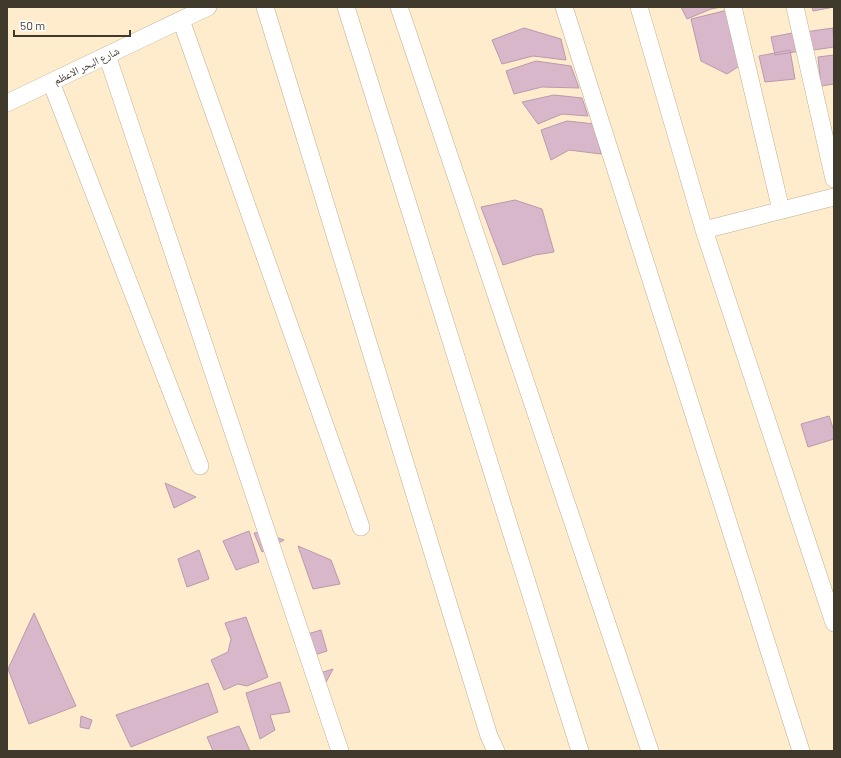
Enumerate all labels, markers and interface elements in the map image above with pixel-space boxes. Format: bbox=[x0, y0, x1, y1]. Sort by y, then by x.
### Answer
scale bar bbox=[14, 12, 130, 38]
text: 50 m bbox=[20, 18, 45, 32]
street label: شارع البحر الاعظم bbox=[51, 43, 122, 88]

